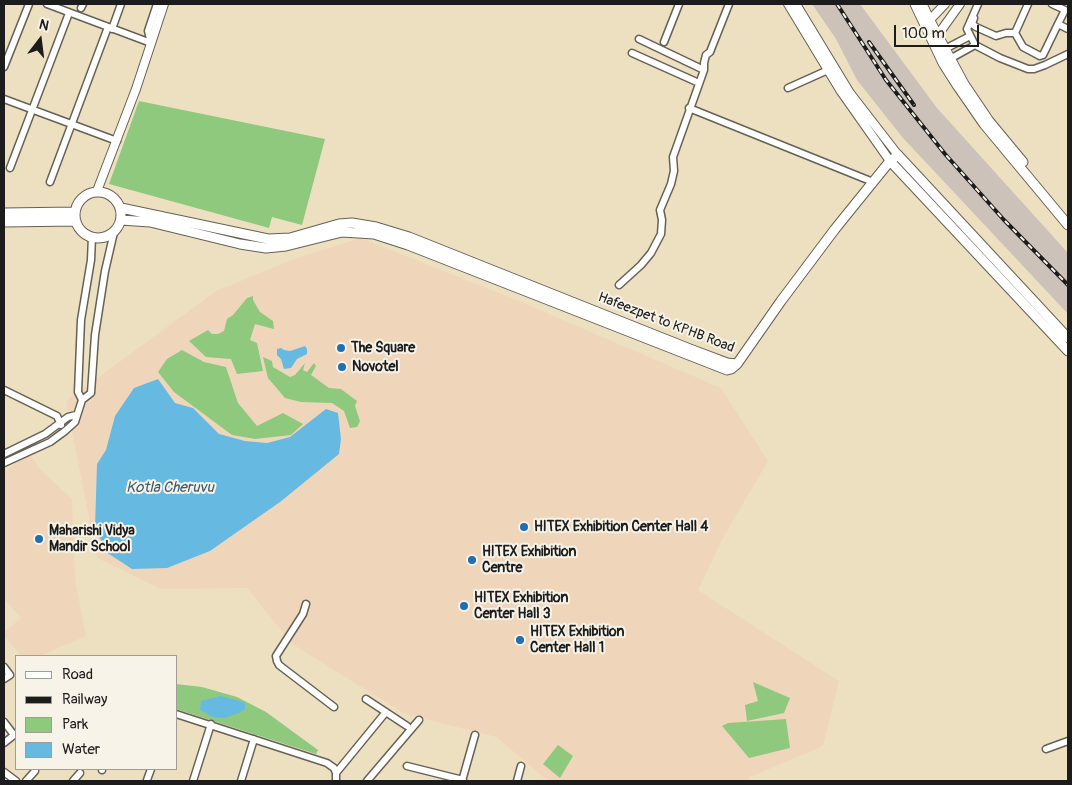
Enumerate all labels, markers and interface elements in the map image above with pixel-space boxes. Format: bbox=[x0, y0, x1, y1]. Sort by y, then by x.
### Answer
north arrow bbox=[15, 15, 65, 65]
scale bar bbox=[897, 15, 982, 47]
text: N bbox=[37, 16, 51, 34]
text: 100 m bbox=[902, 24, 945, 43]
street label: Hafeezpet to KPHB Road bbox=[595, 289, 737, 357]
place label: The Square bbox=[351, 340, 415, 356]
marker: The Square bbox=[335, 342, 347, 354]
place label: Novotel bbox=[352, 359, 399, 375]
marker: Novotel bbox=[336, 361, 348, 373]
water label: Kotla Cheruvu bbox=[126, 479, 214, 497]
place label: HITEX Exhibition Center Hall 4 bbox=[534, 519, 708, 535]
marker: HITEX Exhibition Center Hall 4 bbox=[518, 521, 530, 533]
place label: Maharishi Vidya Mandir School bbox=[49, 523, 135, 556]
marker: Maharishi Vidya Mandir School bbox=[33, 533, 45, 545]
place label: HITEX Exhibition Centre bbox=[482, 544, 576, 576]
marker: HITEX Exhibition Centre bbox=[466, 554, 478, 566]
place label: HITEX Exhibition Center Hall 3 bbox=[474, 590, 568, 622]
marker: HITEX Exhibition Center Hall 3 bbox=[458, 600, 470, 612]
place label: HITEX Exhibition Center Hall 1 bbox=[530, 624, 624, 656]
marker: HITEX Exhibition Center Hall 1 bbox=[514, 634, 526, 646]
legend bbox=[15, 655, 178, 770]
text: Road bbox=[62, 665, 93, 684]
text: Railway bbox=[62, 690, 107, 709]
text: Park bbox=[62, 715, 88, 734]
text: Water bbox=[62, 740, 100, 759]

